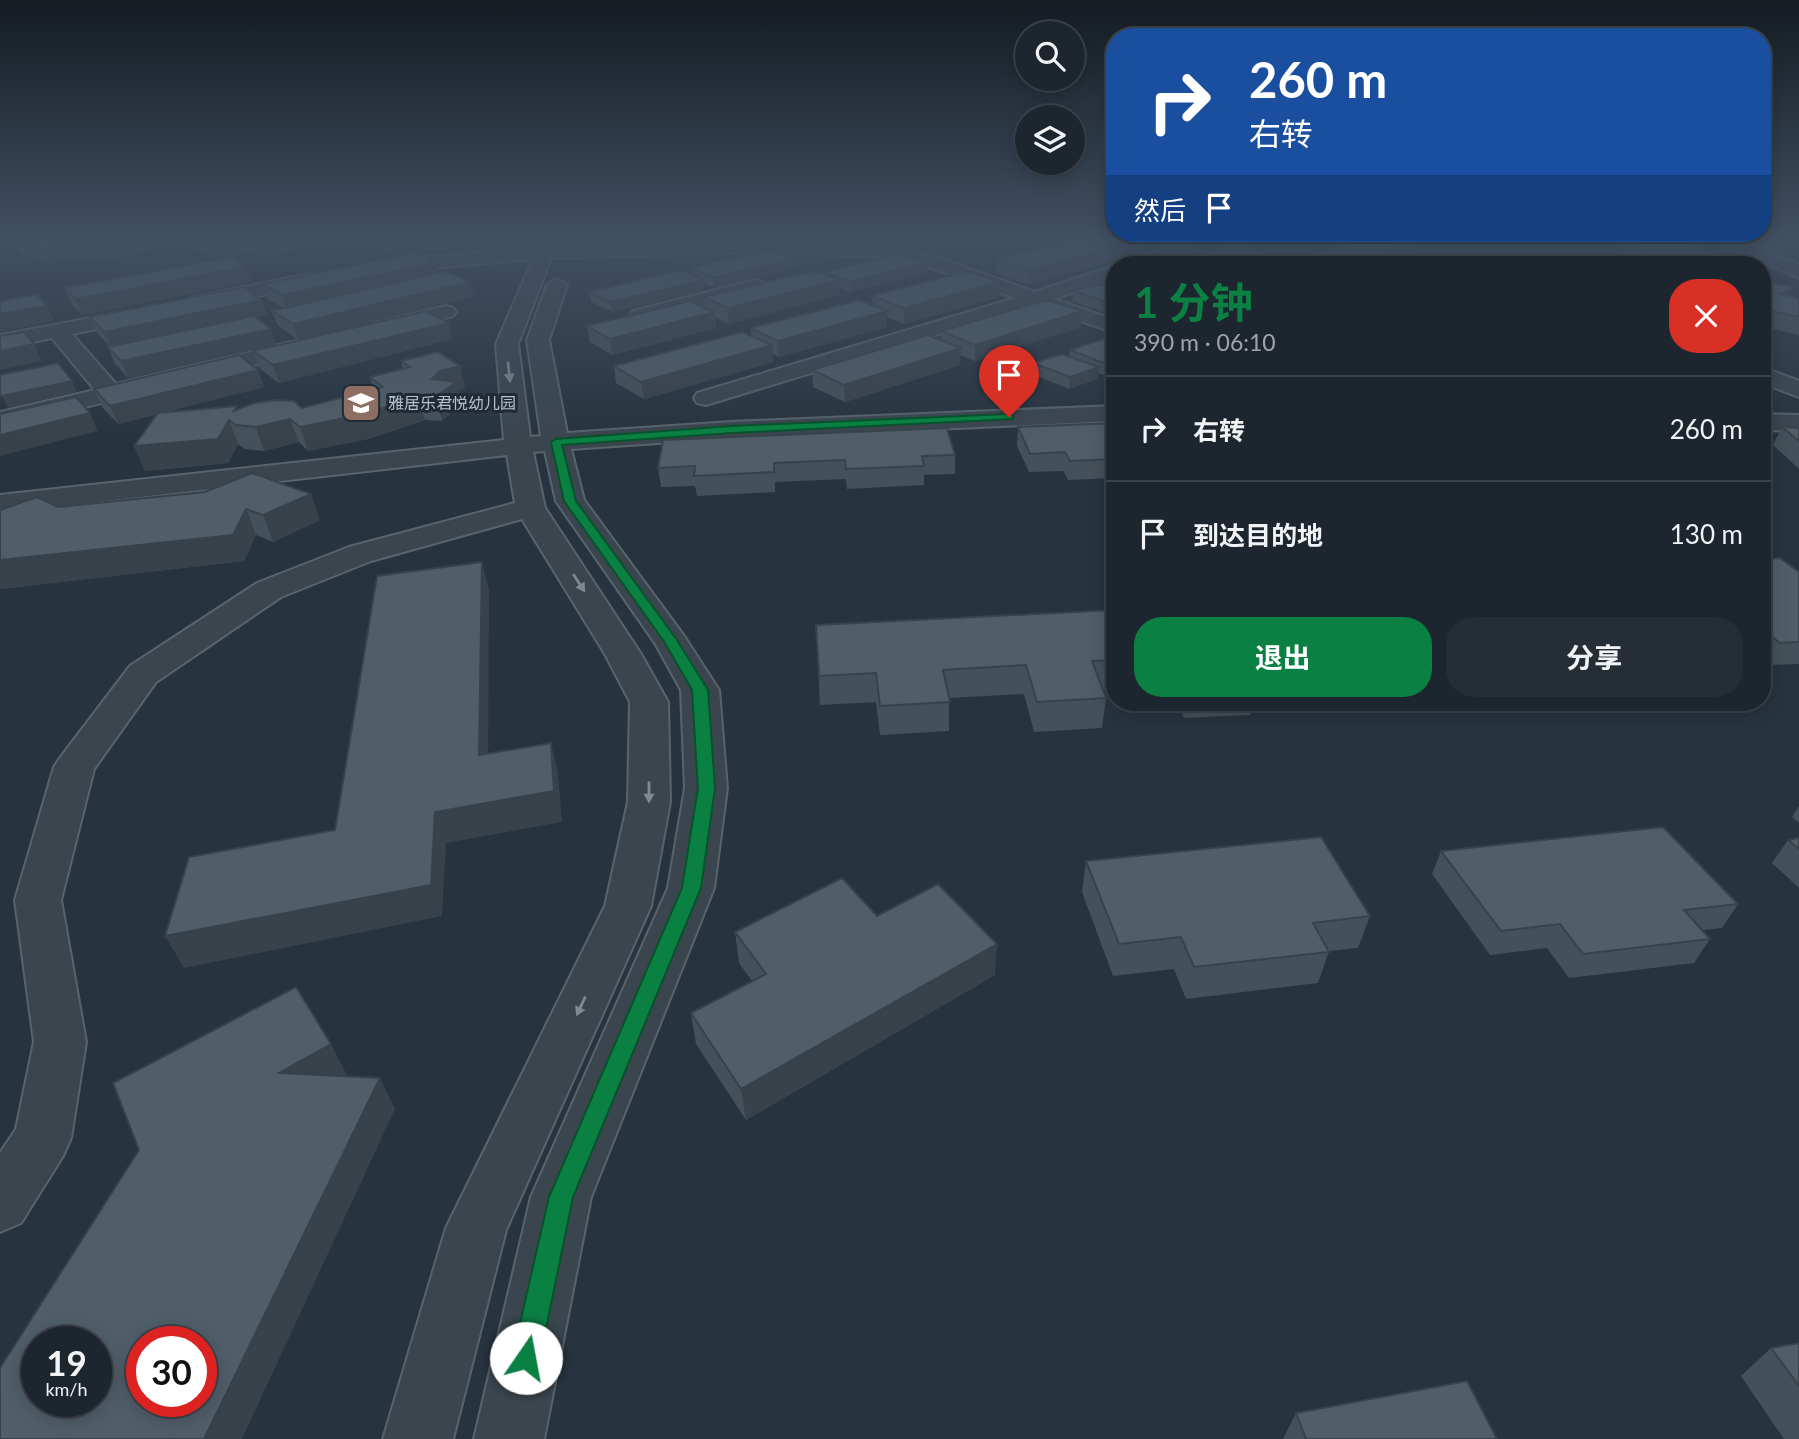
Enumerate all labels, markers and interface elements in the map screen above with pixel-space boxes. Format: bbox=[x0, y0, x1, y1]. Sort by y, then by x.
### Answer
map controls bbox=[1015, 21, 1085, 175]
button: search bbox=[1015, 21, 1085, 91]
text: 260 m bbox=[1249, 50, 1387, 108]
icon: right bbox=[1134, 56, 1225, 147]
button: layers bbox=[1015, 105, 1085, 175]
text: 右转 bbox=[1249, 114, 1313, 153]
icon: arrive bbox=[1200, 189, 1238, 227]
text: 然后 bbox=[1134, 194, 1186, 226]
text: 1 分钟 bbox=[1134, 277, 1253, 327]
button: close bbox=[1669, 279, 1743, 353]
text: 390 m · 06:10 bbox=[1134, 328, 1276, 356]
pin bbox=[979, 345, 1039, 417]
icon: arrive bbox=[990, 356, 1028, 394]
one-way arrow bbox=[504, 361, 515, 383]
school or university icon: 雅居乐君悦幼儿园 bbox=[340, 382, 382, 424]
place label: 雅居乐君悦幼儿园 bbox=[388, 393, 516, 412]
icon: right bbox=[1134, 410, 1172, 448]
text: 260 m bbox=[1670, 413, 1743, 445]
text: 右转 bbox=[1193, 414, 1245, 446]
icon: arrive bbox=[1134, 515, 1172, 553]
text: 130 m bbox=[1670, 518, 1743, 550]
text: 到达目的地 bbox=[1193, 519, 1323, 551]
one-way arrow bbox=[572, 574, 585, 593]
button: 退出 bbox=[1134, 617, 1432, 697]
button: 分享 bbox=[1446, 617, 1743, 697]
one-way arrow bbox=[643, 781, 655, 803]
one-way arrow bbox=[575, 996, 587, 1016]
position arrow bbox=[489, 1321, 563, 1395]
speed limit sign: 30 bbox=[126, 1326, 217, 1417]
text: 19 bbox=[46, 1341, 87, 1383]
text: km/h bbox=[45, 1378, 88, 1400]

